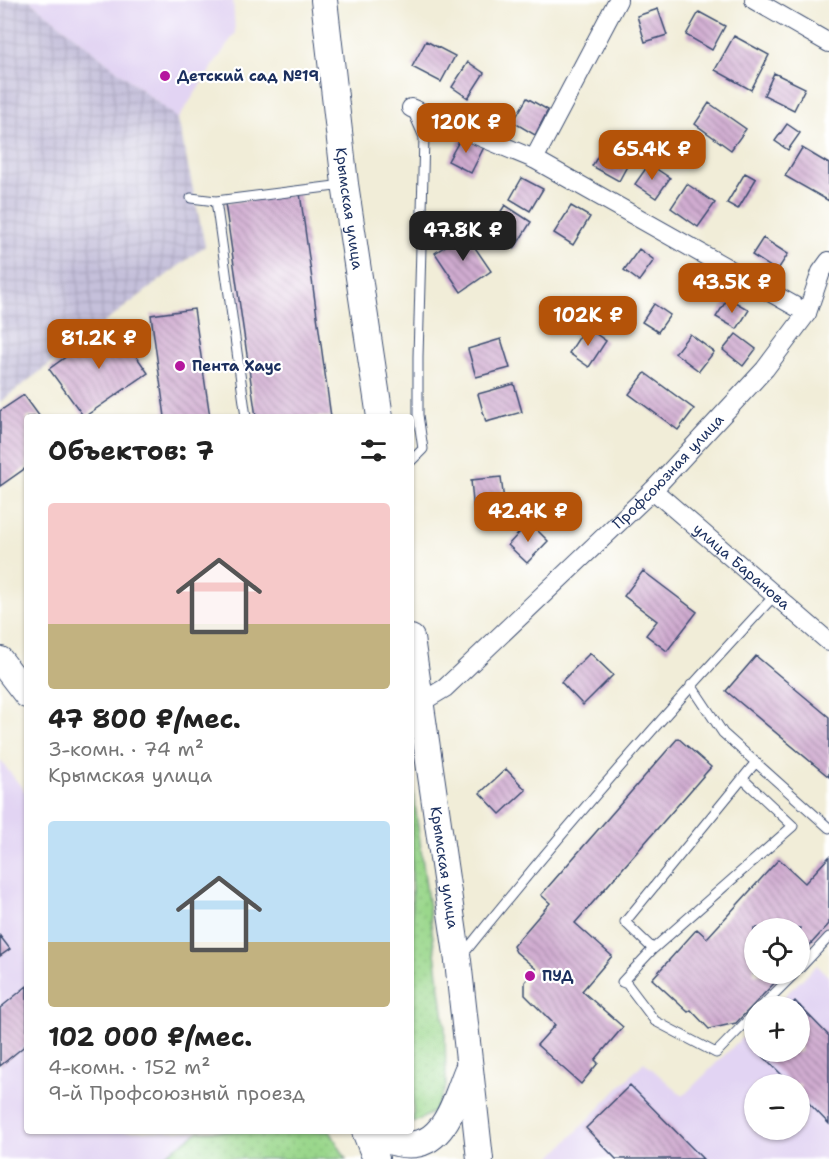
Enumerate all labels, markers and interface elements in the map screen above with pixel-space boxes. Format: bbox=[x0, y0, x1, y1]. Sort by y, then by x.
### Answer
place label: Детский сад №19 bbox=[177, 66, 319, 86]
marker: Детский сад №19 bbox=[158, 69, 172, 83]
pin: 120K ₽ bbox=[417, 103, 515, 154]
text: 120K ₽ bbox=[431, 109, 501, 135]
pin: 65.4K ₽ bbox=[597, 130, 707, 181]
text: 65.4K ₽ bbox=[613, 136, 691, 162]
street label: Крымская улица bbox=[331, 146, 368, 272]
pin: 47.8K ₽ bbox=[408, 211, 518, 262]
text: 47.8K ₽ bbox=[423, 217, 503, 243]
pin: 43.5K ₽ bbox=[677, 263, 787, 314]
text: 43.5K ₽ bbox=[692, 269, 772, 295]
pin: 102K ₽ bbox=[539, 296, 637, 347]
text: 102K ₽ bbox=[553, 302, 623, 328]
pin: 81.2K ₽ bbox=[44, 319, 154, 370]
text: 81.2K ₽ bbox=[61, 325, 137, 351]
place label: Пента Хаус bbox=[192, 356, 282, 376]
marker: Пента Хаус bbox=[173, 359, 187, 373]
street label: Профсоюзная улица bbox=[608, 409, 729, 533]
text: Объектов: 7 bbox=[48, 433, 214, 468]
icon: filters bbox=[357, 434, 390, 467]
pin: 42.4K ₽ bbox=[473, 492, 583, 543]
text: 42.4K ₽ bbox=[488, 498, 568, 524]
street label: улица Баранова bbox=[689, 519, 795, 614]
icon: home bbox=[165, 542, 273, 650]
text: 47 800 ₽/мес. bbox=[48, 701, 241, 736]
text: 3-комн. · 74 m² bbox=[48, 736, 204, 762]
text: Крымская улица bbox=[48, 762, 212, 788]
street label: Крымская улица bbox=[426, 805, 463, 931]
icon: home bbox=[165, 860, 273, 968]
map controls bbox=[744, 918, 810, 1140]
button: locate bbox=[744, 918, 810, 984]
place label: ПУД bbox=[542, 966, 574, 986]
marker: ПУД bbox=[523, 969, 537, 983]
button: + bbox=[744, 996, 810, 1062]
text: 102 000 ₽/мес. bbox=[48, 1019, 252, 1054]
text: 4-комн. · 152 m² bbox=[48, 1054, 210, 1080]
button: − bbox=[744, 1074, 810, 1140]
text: 9-й Профсоюзный проезд bbox=[48, 1080, 305, 1106]

